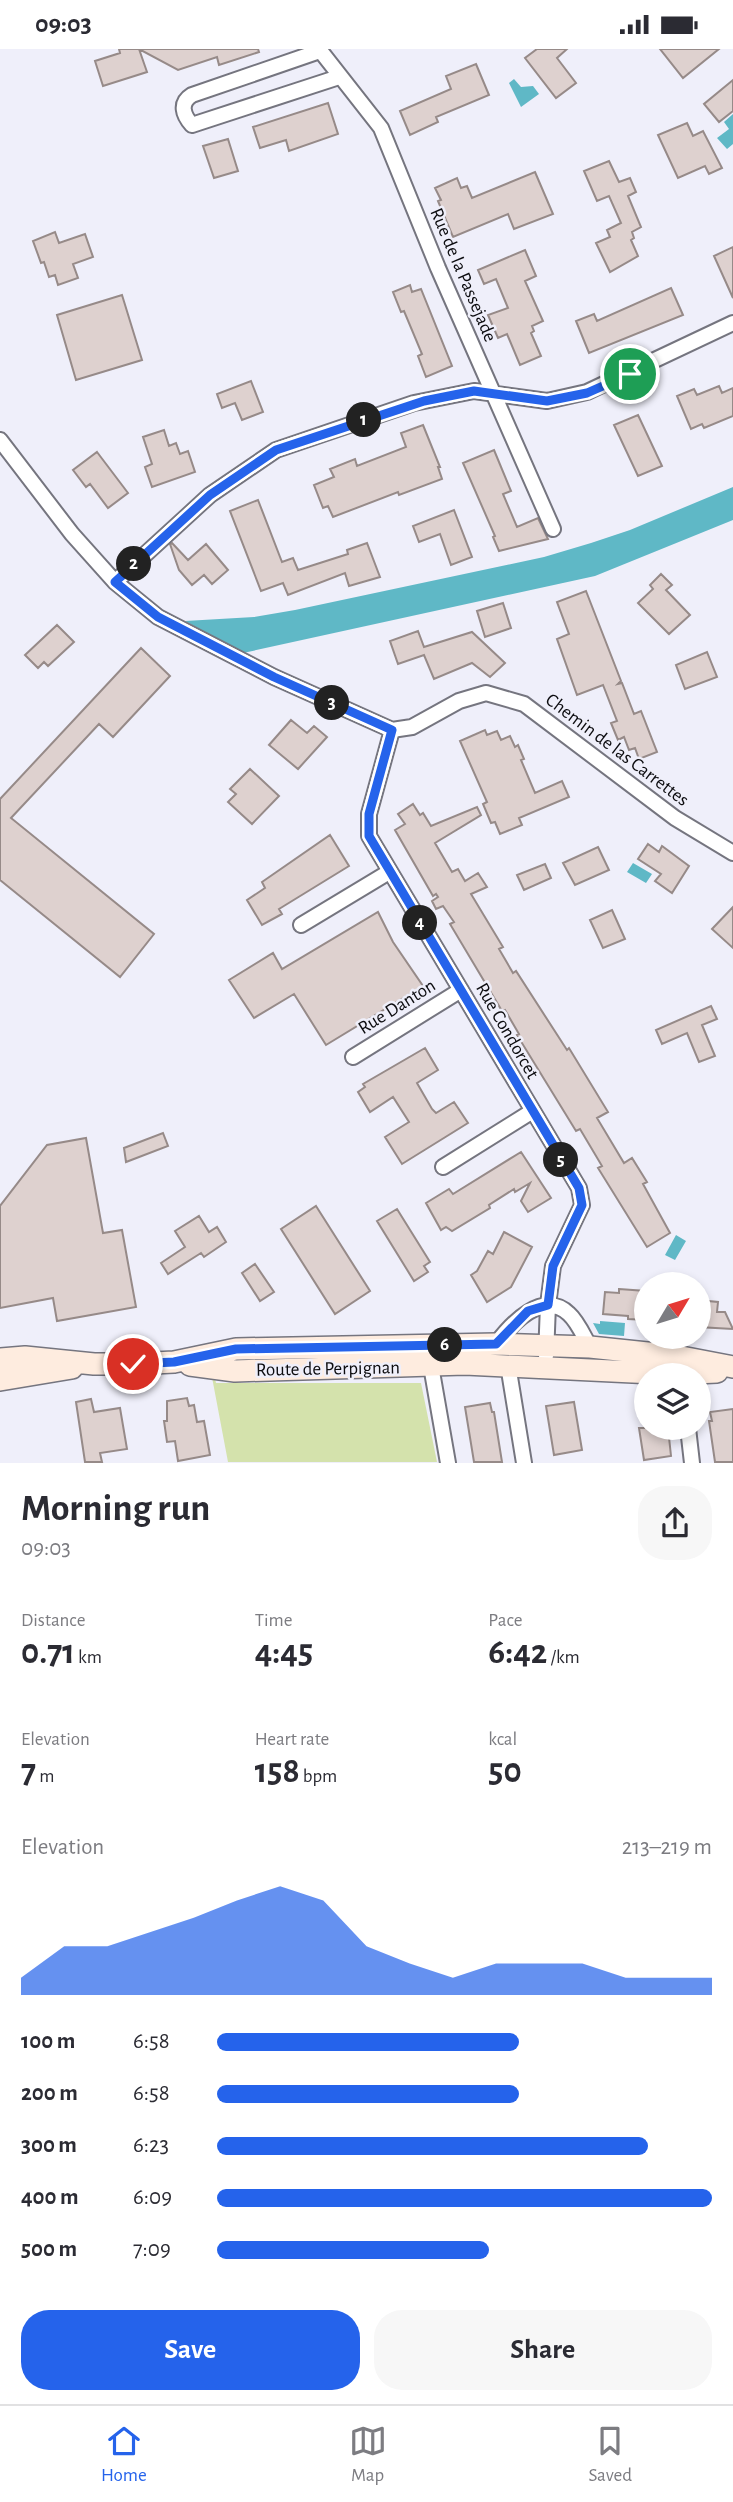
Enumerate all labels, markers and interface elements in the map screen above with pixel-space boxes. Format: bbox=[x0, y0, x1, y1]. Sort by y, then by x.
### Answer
text: 09:03 bbox=[35, 11, 92, 37]
street label: Rue de la Passejade bbox=[426, 205, 500, 345]
pin bbox=[600, 344, 660, 404]
icon: arrive bbox=[611, 355, 649, 393]
pin: 1 bbox=[346, 403, 382, 437]
text: 1 bbox=[360, 410, 367, 429]
pin: 2 bbox=[116, 547, 152, 581]
text: 2 bbox=[129, 554, 138, 573]
pin: 3 bbox=[314, 685, 350, 721]
street label: Chemin de las Carrettes bbox=[542, 690, 692, 810]
text: 3 bbox=[327, 693, 336, 712]
pin: 4 bbox=[402, 905, 438, 941]
text: 4 bbox=[415, 913, 424, 932]
street label: Rue Danton bbox=[355, 976, 439, 1038]
street label: Rue Condorcet bbox=[472, 980, 542, 1082]
pin: 5 bbox=[544, 1143, 578, 1177]
text: 5 bbox=[556, 1150, 565, 1169]
north arrow bbox=[634, 1272, 710, 1349]
map controls bbox=[634, 1272, 711, 1440]
pin: 6 bbox=[428, 1327, 462, 1363]
pin bbox=[103, 1334, 163, 1394]
text: 6 bbox=[440, 1335, 449, 1354]
icon: check bbox=[114, 1345, 152, 1383]
street label: Route de Perpignan bbox=[256, 1358, 400, 1380]
button: layers bbox=[634, 1363, 711, 1440]
button: share bbox=[638, 1486, 712, 1560]
text: Morning run bbox=[21, 1490, 210, 1528]
text: 09:03 bbox=[21, 1537, 71, 1560]
text: Distance bbox=[21, 1611, 85, 1630]
text: Time bbox=[255, 1611, 293, 1630]
text: Pace bbox=[488, 1611, 523, 1630]
text: 0.71 bbox=[21, 1635, 75, 1670]
text: 4:45 bbox=[255, 1635, 313, 1670]
text: 6:42 bbox=[488, 1635, 547, 1670]
text: km bbox=[75, 1648, 102, 1667]
text: /km bbox=[547, 1648, 580, 1667]
text: Elevation bbox=[21, 1730, 90, 1749]
text: Heart rate bbox=[255, 1730, 329, 1749]
text: kcal bbox=[488, 1730, 517, 1749]
text: 7 bbox=[21, 1754, 36, 1789]
text: 158 bbox=[255, 1754, 300, 1789]
text: 50 bbox=[488, 1754, 522, 1789]
text: m bbox=[36, 1767, 54, 1786]
text: bpm bbox=[300, 1767, 337, 1786]
text: Elevation bbox=[21, 1836, 104, 1859]
text: 213–219 m bbox=[622, 1836, 712, 1859]
text: 100 m bbox=[21, 2030, 75, 2053]
text: 6:58 bbox=[133, 2030, 170, 2053]
text: 200 m bbox=[21, 2082, 78, 2105]
text: 6:58 bbox=[133, 2082, 170, 2105]
text: 300 m bbox=[21, 2134, 77, 2157]
text: 6:23 bbox=[133, 2134, 169, 2157]
text: 400 m bbox=[21, 2186, 79, 2209]
text: 6:09 bbox=[133, 2186, 172, 2209]
text: 500 m bbox=[21, 2238, 77, 2261]
text: 7:09 bbox=[133, 2238, 171, 2261]
button: Save bbox=[21, 2310, 360, 2390]
button: Share bbox=[374, 2310, 712, 2390]
tab: Home bbox=[101, 2422, 147, 2487]
tab: Map bbox=[349, 2422, 387, 2487]
tab: Saved bbox=[589, 2422, 632, 2487]

